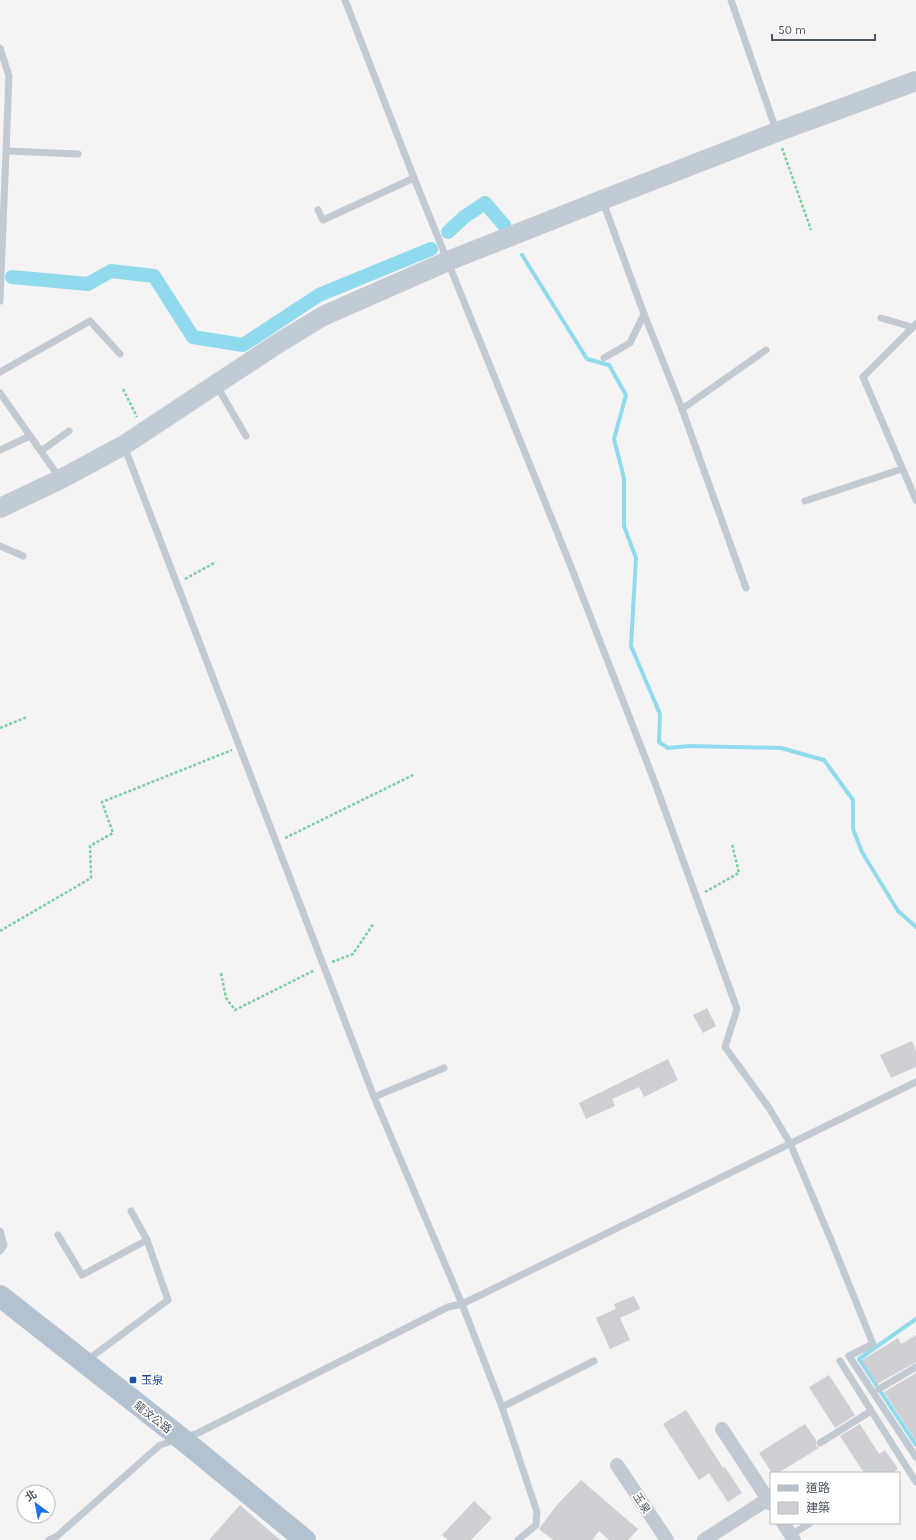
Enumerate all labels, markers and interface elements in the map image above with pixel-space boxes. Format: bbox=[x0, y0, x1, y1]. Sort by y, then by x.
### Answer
scale bar bbox=[772, 16, 875, 42]
text: 50 m bbox=[778, 23, 806, 37]
place label: 玉泉 bbox=[141, 1374, 164, 1387]
marker: 玉泉 bbox=[128, 1375, 138, 1385]
street label: 龍汶公路 bbox=[131, 1399, 174, 1436]
legend bbox=[770, 1472, 900, 1524]
text: 道路 bbox=[806, 1481, 830, 1495]
north arrow bbox=[16, 1484, 56, 1524]
text: 北 bbox=[23, 1488, 39, 1504]
street label: 玉泉 bbox=[630, 1491, 654, 1517]
text: 建築 bbox=[806, 1501, 830, 1515]

